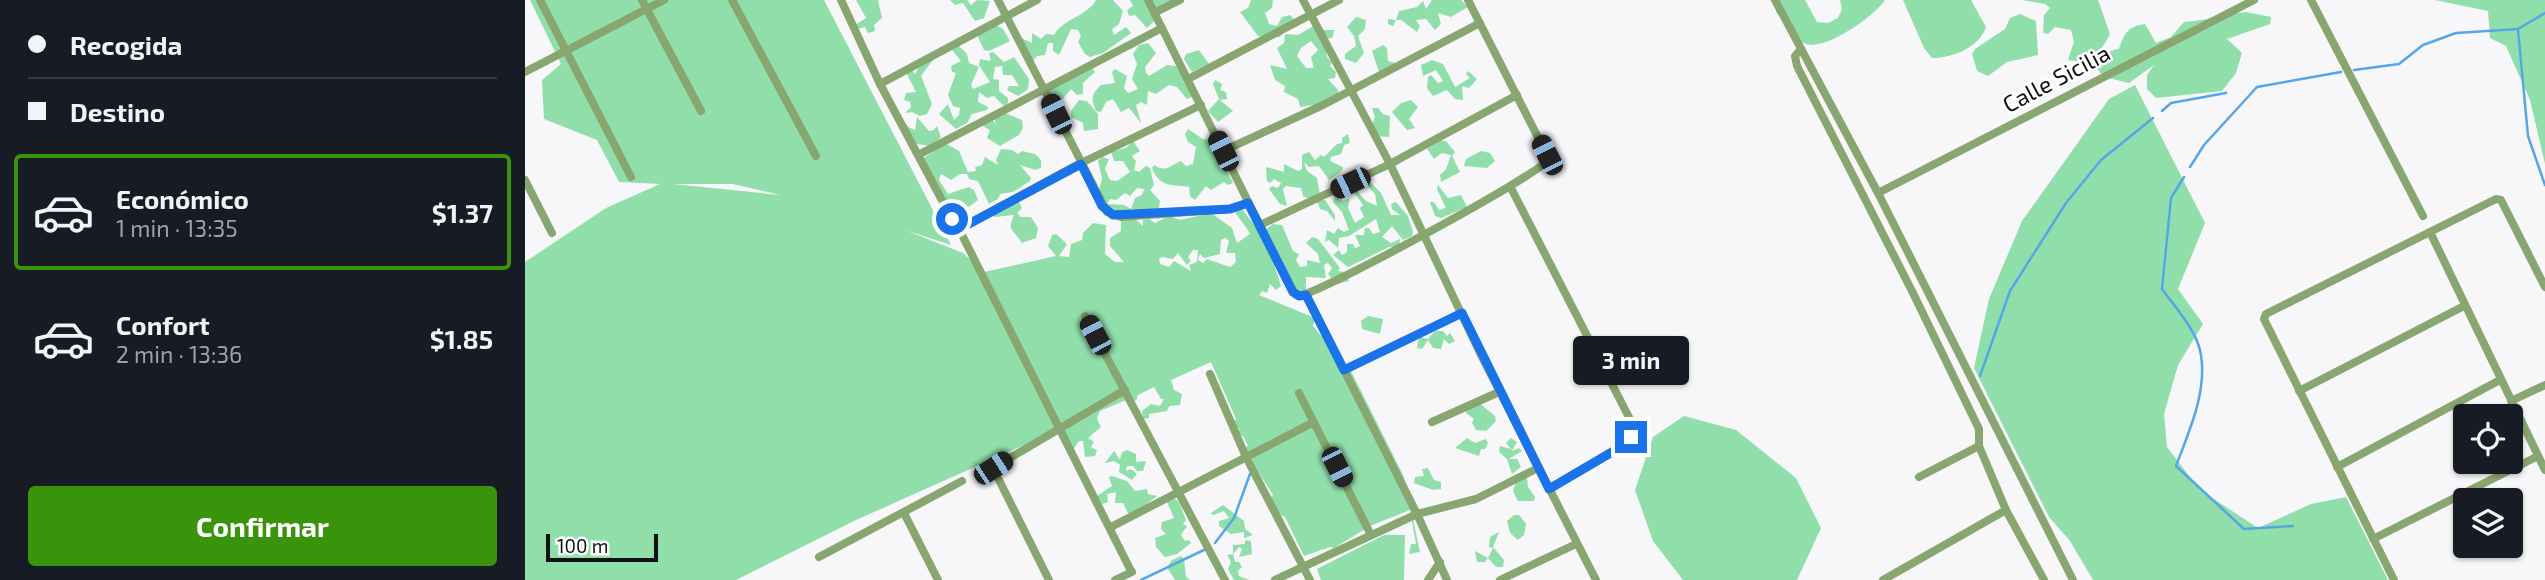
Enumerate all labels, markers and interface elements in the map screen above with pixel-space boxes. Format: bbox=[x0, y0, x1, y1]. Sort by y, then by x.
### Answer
text: Recogida bbox=[70, 29, 182, 60]
street label: Calle Sicilia bbox=[1998, 38, 2114, 118]
car bbox=[1038, 91, 1075, 137]
text: Destino bbox=[70, 96, 165, 127]
car bbox=[1205, 128, 1242, 174]
car bbox=[1529, 132, 1566, 178]
car bbox=[1327, 164, 1374, 202]
icon: car bbox=[32, 181, 95, 244]
text: Económico bbox=[116, 183, 249, 214]
text: $1.37 bbox=[432, 197, 493, 228]
route start bbox=[936, 203, 968, 235]
text: 1 min · 13:35 bbox=[116, 214, 238, 242]
icon: car bbox=[32, 307, 95, 370]
text: Confort bbox=[116, 309, 210, 340]
car bbox=[1076, 312, 1115, 358]
text: $1.85 bbox=[430, 323, 493, 354]
callout: 3 min bbox=[1573, 336, 1689, 384]
text: 2 min · 13:36 bbox=[116, 340, 242, 368]
text: 3 min bbox=[1602, 346, 1660, 374]
map controls bbox=[2453, 404, 2523, 558]
button: locate bbox=[2453, 404, 2523, 474]
route end bbox=[1615, 421, 1647, 453]
car bbox=[1319, 444, 1356, 490]
car bbox=[970, 448, 1017, 488]
button: Confirmar bbox=[28, 486, 497, 566]
button: layers bbox=[2453, 488, 2523, 558]
scale bar bbox=[546, 531, 658, 563]
text: 100 m bbox=[557, 534, 608, 557]

